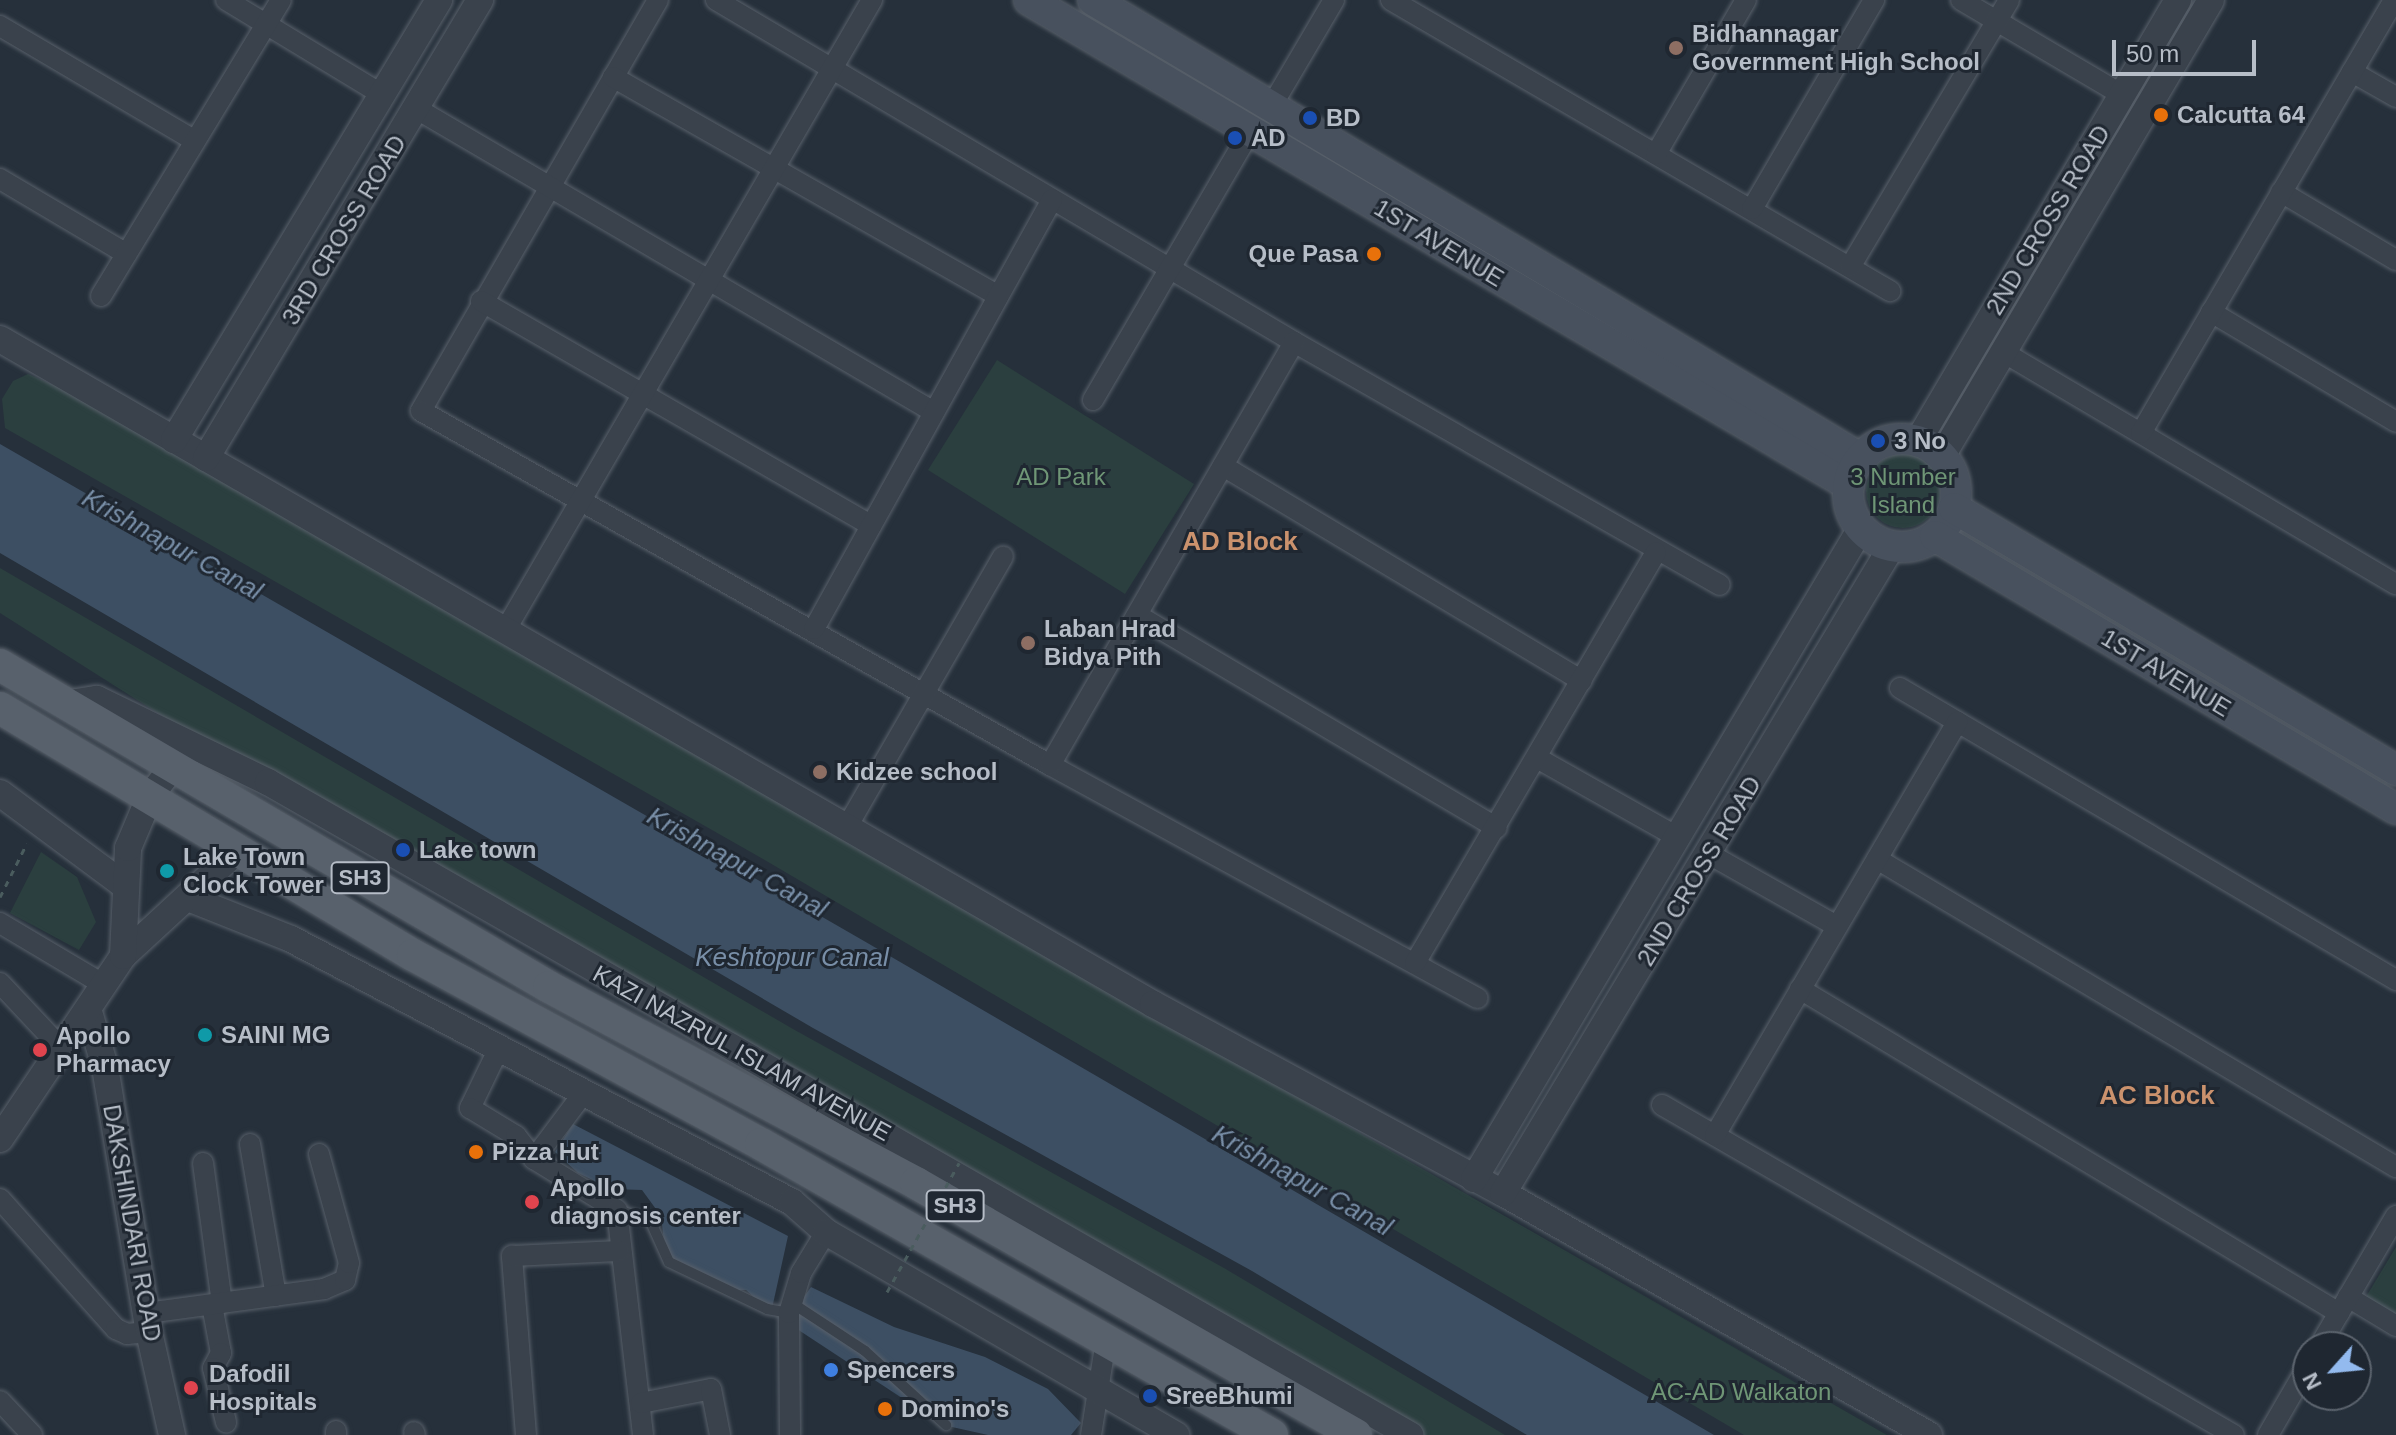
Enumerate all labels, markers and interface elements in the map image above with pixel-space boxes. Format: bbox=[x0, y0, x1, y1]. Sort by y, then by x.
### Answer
place label: Bidhannagar Government High School bbox=[1692, 20, 1980, 76]
scale bar bbox=[2116, 24, 2260, 74]
marker: Bidhannagar Government High School bbox=[1667, 39, 1685, 57]
text: 50 m bbox=[2126, 40, 2179, 67]
place label: Calcutta 64 bbox=[2177, 101, 2305, 129]
place label: BD bbox=[1326, 104, 1361, 132]
marker: Calcutta 64 bbox=[2152, 106, 2170, 124]
marker: BD bbox=[1301, 109, 1319, 127]
street label: 2ND CROSS ROAD bbox=[1980, 120, 2116, 320]
place label: AD bbox=[1251, 124, 1286, 152]
marker: AD bbox=[1226, 129, 1244, 147]
street label: 3RD CROSS ROAD bbox=[276, 130, 412, 330]
street label: 1ST AVENUE bbox=[1368, 193, 1510, 293]
place label: Que Pasa bbox=[1249, 240, 1358, 268]
marker: Que Pasa bbox=[1365, 245, 1383, 263]
place label: 3 No bbox=[1894, 427, 1946, 455]
marker: 3 No bbox=[1869, 432, 1887, 450]
park label: AD Park bbox=[1016, 463, 1106, 491]
park label: 3 Number Island bbox=[1850, 463, 1956, 519]
water label: Krishnapur Canal bbox=[77, 483, 267, 607]
district label: AD Block bbox=[1182, 526, 1298, 558]
place label: Laban Hrad Bidya Pith bbox=[1044, 615, 1176, 671]
street label: 1ST AVENUE bbox=[2095, 623, 2237, 723]
marker: Laban Hrad Bidya Pith bbox=[1019, 634, 1037, 652]
place label: Kidzee school bbox=[836, 758, 997, 786]
marker: Kidzee school bbox=[811, 763, 829, 781]
street label: 2ND CROSS ROAD bbox=[1631, 771, 1767, 971]
water label: Krishnapur Canal bbox=[642, 801, 832, 925]
place label: Lake town bbox=[419, 836, 536, 864]
marker: Lake town bbox=[394, 841, 412, 859]
place label: Lake Town Clock Tower bbox=[183, 843, 324, 899]
road number: SH3 bbox=[330, 860, 390, 896]
marker: Lake Town Clock Tower bbox=[158, 862, 176, 880]
water label: Keshtopur Canal bbox=[695, 942, 889, 974]
street label: KAZI NAZRUL ISLAM AVENUE bbox=[587, 958, 897, 1148]
place label: SAINI MG bbox=[221, 1021, 330, 1049]
place label: Apollo Pharmacy bbox=[56, 1022, 171, 1078]
marker: SAINI MG bbox=[196, 1026, 214, 1044]
marker: Apollo Pharmacy bbox=[31, 1041, 49, 1059]
district label: AC Block bbox=[2099, 1080, 2215, 1112]
street label: DAKSHINDARI ROAD bbox=[97, 1102, 167, 1344]
water label: Krishnapur Canal bbox=[1207, 1119, 1397, 1243]
place label: Pizza Hut bbox=[492, 1138, 599, 1166]
marker: Pizza Hut bbox=[467, 1143, 485, 1161]
place label: Apollo diagnosis center bbox=[550, 1174, 741, 1230]
road number: SH3 bbox=[925, 1188, 985, 1224]
marker: Apollo diagnosis center bbox=[521, 1191, 543, 1213]
north arrow bbox=[2292, 1331, 2372, 1411]
place label: Spencers bbox=[847, 1356, 955, 1384]
place label: Dafodil Hospitals bbox=[209, 1360, 317, 1416]
marker: Spencers bbox=[822, 1361, 840, 1379]
text: N bbox=[2297, 1368, 2327, 1394]
marker: Dafodil Hospitals bbox=[180, 1377, 202, 1399]
park label: AC-AD Walkaton bbox=[1651, 1378, 1831, 1406]
place label: SreeBhumi bbox=[1166, 1382, 1293, 1410]
marker: SreeBhumi bbox=[1141, 1387, 1159, 1405]
place label: Domino's bbox=[901, 1395, 1009, 1423]
marker: Domino's bbox=[876, 1400, 894, 1418]

